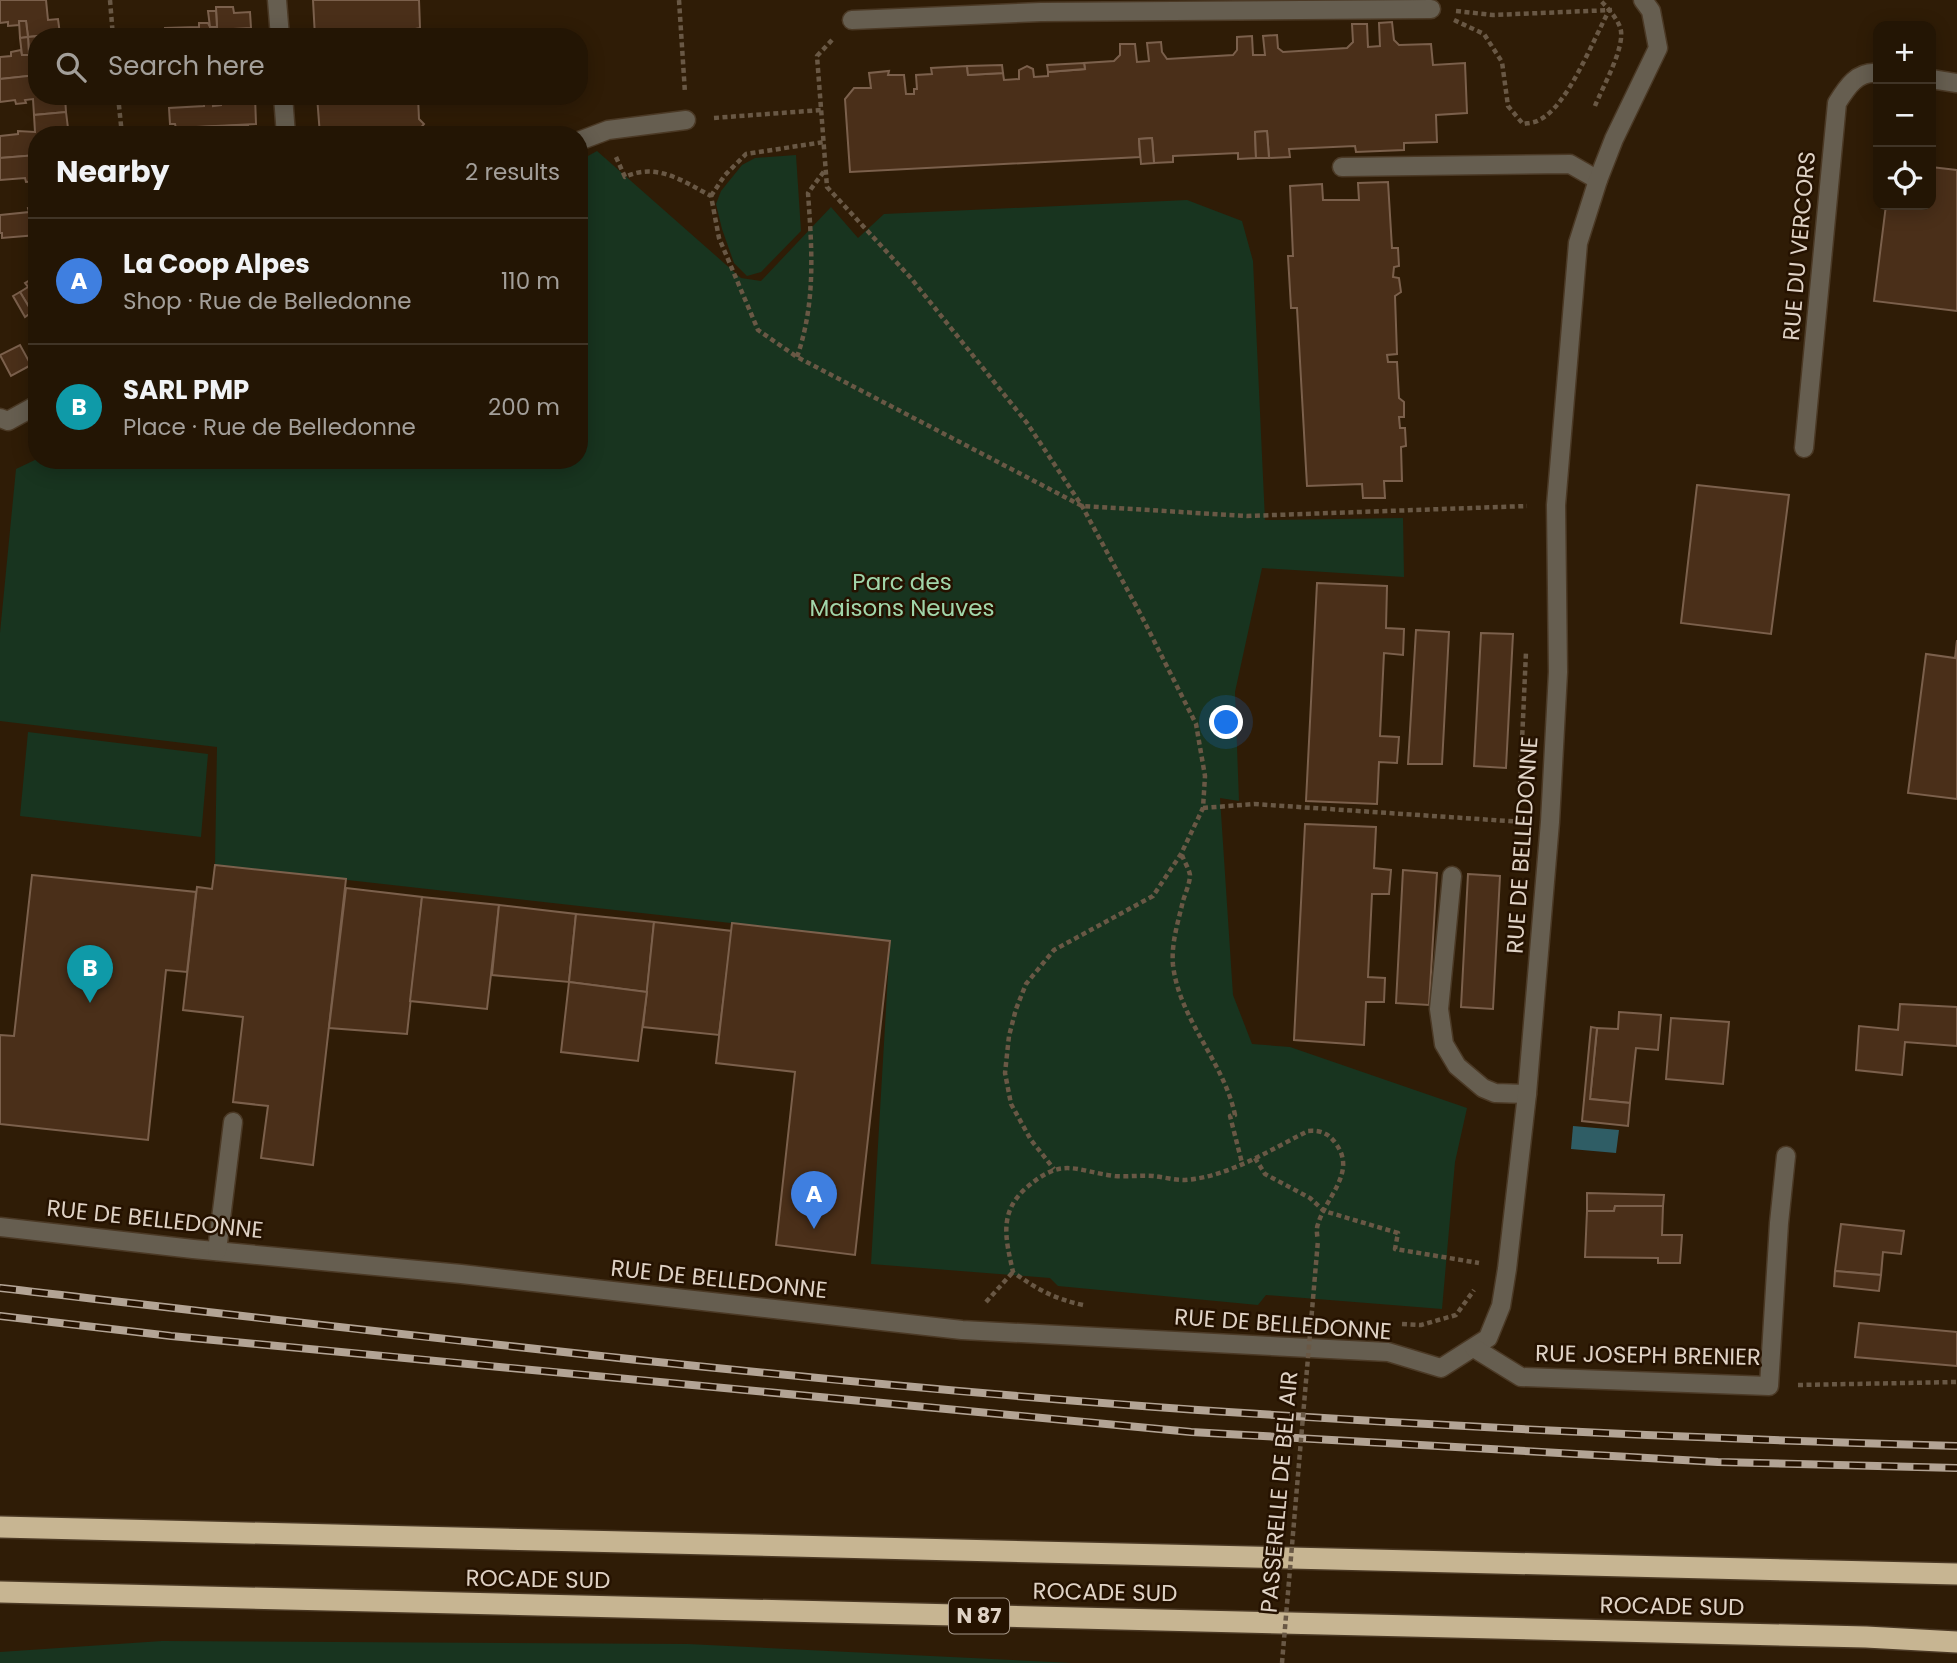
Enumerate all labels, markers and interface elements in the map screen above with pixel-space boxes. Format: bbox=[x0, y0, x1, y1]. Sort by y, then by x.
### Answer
map controls bbox=[1873, 21, 1936, 210]
button: + bbox=[1873, 21, 1936, 84]
search box bbox=[28, 28, 588, 105]
icon: search bbox=[52, 48, 90, 86]
text: Search here bbox=[108, 48, 265, 84]
button: − bbox=[1873, 84, 1936, 147]
button: locate bbox=[1873, 147, 1936, 210]
text: Nearby bbox=[56, 150, 170, 193]
street label: RUE DU VERCORS bbox=[1775, 150, 1823, 342]
text: 2 results bbox=[465, 156, 560, 188]
text: La Coop Alpes bbox=[123, 246, 310, 282]
text: A bbox=[71, 265, 87, 297]
text: 110 m bbox=[501, 265, 560, 297]
text: Shop · Rue de Belledonne bbox=[123, 285, 412, 317]
text: SARL PMP bbox=[123, 372, 249, 408]
text: B bbox=[71, 391, 87, 423]
text: 200 m bbox=[488, 391, 560, 423]
text: Place · Rue de Belledonne bbox=[123, 411, 416, 443]
park label: Parc des Maisons Neuves bbox=[810, 566, 994, 624]
your location bbox=[1209, 705, 1243, 739]
street label: RUE DE BELLEDONNE bbox=[1498, 735, 1546, 955]
pin: B bbox=[67, 945, 113, 1003]
pin: A bbox=[791, 1171, 837, 1229]
street label: RUE DE BELLEDONNE bbox=[45, 1192, 265, 1246]
street label: RUE DE BELLEDONNE bbox=[609, 1252, 829, 1306]
street label: RUE DE BELLEDONNE bbox=[1173, 1300, 1393, 1348]
street label: RUE JOSEPH BRENIER bbox=[1535, 1337, 1761, 1373]
street label: PASSERELLE DE BEL AIR bbox=[1252, 1370, 1306, 1614]
street label: ROCADE SUD bbox=[465, 1562, 611, 1596]
street label: ROCADE SUD bbox=[1032, 1575, 1178, 1609]
street label: ROCADE SUD bbox=[1599, 1589, 1745, 1623]
road number: N 87 bbox=[949, 1598, 1009, 1634]

